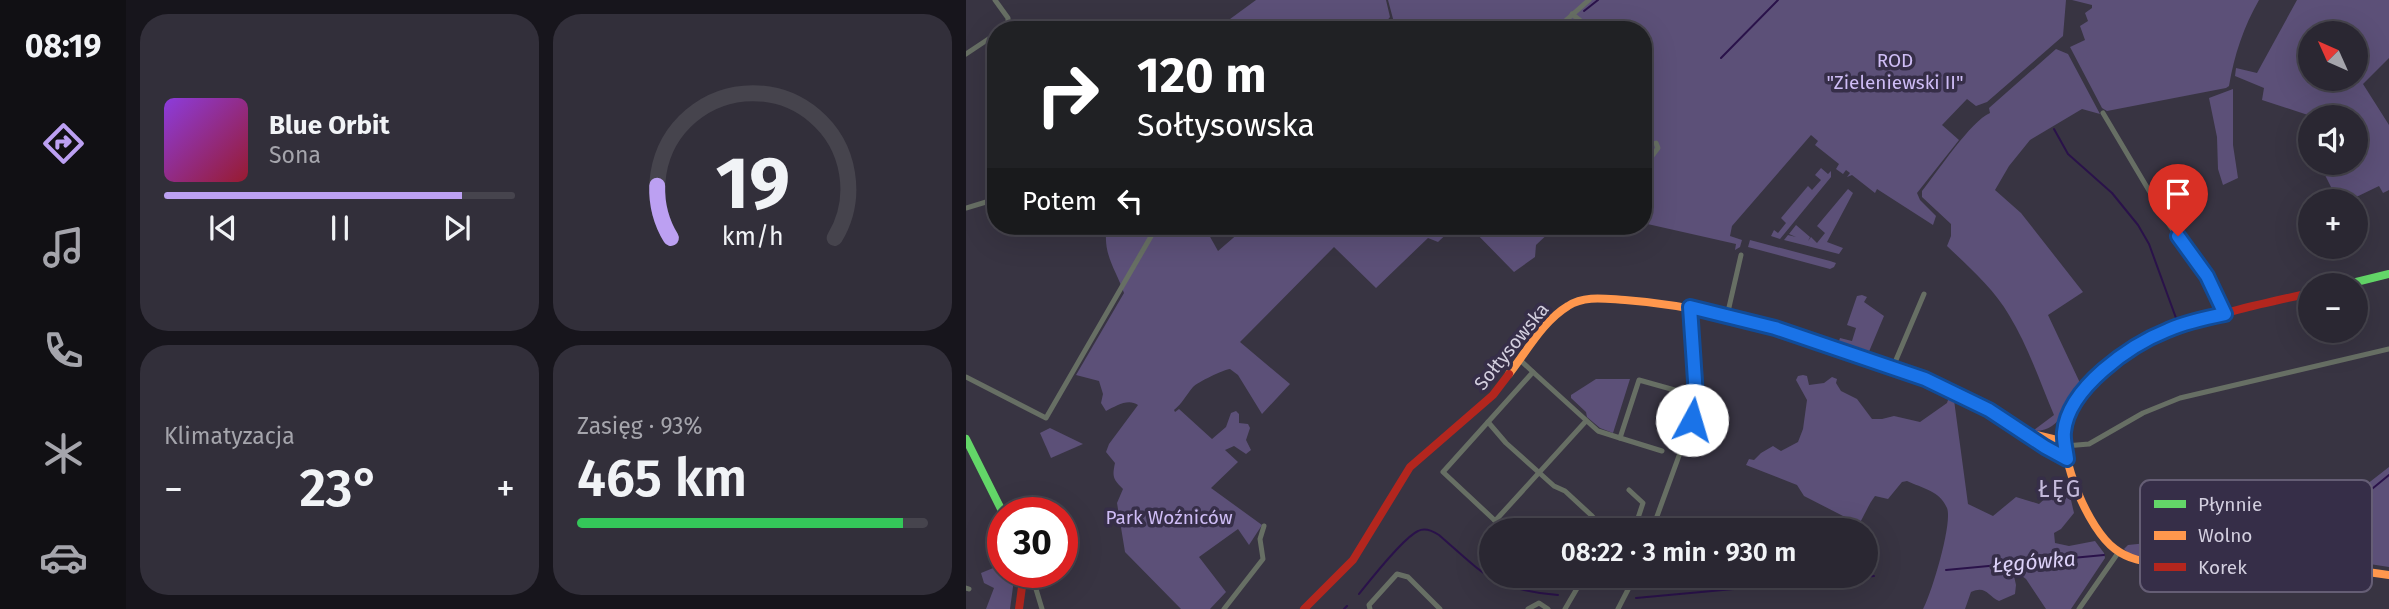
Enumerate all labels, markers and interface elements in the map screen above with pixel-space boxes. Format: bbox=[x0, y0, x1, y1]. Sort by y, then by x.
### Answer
north arrow bbox=[2298, 21, 2368, 91]
map controls bbox=[2298, 21, 2368, 343]
text: 08:19 bbox=[25, 27, 101, 65]
text: 120 m bbox=[1137, 46, 1267, 105]
icon: right bbox=[1022, 49, 1113, 140]
park label: ROD "Zieleniewski II" bbox=[1826, 49, 1964, 94]
button: sound bbox=[2298, 105, 2368, 175]
text: Sołtysowska bbox=[1137, 106, 1315, 144]
text: Blue Orbit bbox=[269, 110, 389, 141]
icon: directions bbox=[39, 119, 88, 168]
text: Sona bbox=[269, 141, 321, 169]
text: 19 bbox=[715, 141, 790, 228]
pin bbox=[2148, 164, 2208, 236]
icon: arrive bbox=[2159, 175, 2197, 213]
icon: left bbox=[1111, 182, 1149, 220]
text: Potem bbox=[1022, 186, 1097, 217]
button: + bbox=[2298, 189, 2368, 259]
icon: previous bbox=[204, 209, 242, 247]
icon: pause bbox=[321, 209, 359, 247]
icon: next bbox=[438, 209, 476, 247]
text: km/h bbox=[722, 222, 783, 252]
icon: music bbox=[39, 223, 88, 272]
button: − bbox=[2298, 273, 2368, 343]
street label: Sołtysowska bbox=[1469, 298, 1554, 395]
icon: phone bbox=[39, 326, 88, 375]
position arrow bbox=[1655, 383, 1729, 457]
text: Zasięg · 93% bbox=[577, 412, 702, 440]
text: Klimatyzacja bbox=[164, 422, 295, 450]
icon: climate bbox=[39, 429, 88, 478]
text: 465 km bbox=[577, 447, 747, 510]
text: 23° bbox=[299, 457, 380, 520]
text: − bbox=[164, 466, 183, 512]
text: + bbox=[496, 466, 515, 512]
district label: ŁĘG bbox=[2038, 475, 2082, 503]
legend bbox=[2140, 480, 2372, 592]
text: Płynnie bbox=[2198, 493, 2262, 516]
speed limit sign: 30 bbox=[987, 497, 1078, 588]
park label: Park Woźniców bbox=[1105, 506, 1233, 529]
text: Wolno bbox=[2198, 524, 2252, 547]
icon: car bbox=[39, 533, 88, 582]
text: 08:22 · 3 min · 930 m bbox=[1561, 537, 1796, 568]
water label: Łęgówka bbox=[1991, 545, 2077, 579]
text: Korek bbox=[2198, 556, 2247, 579]

